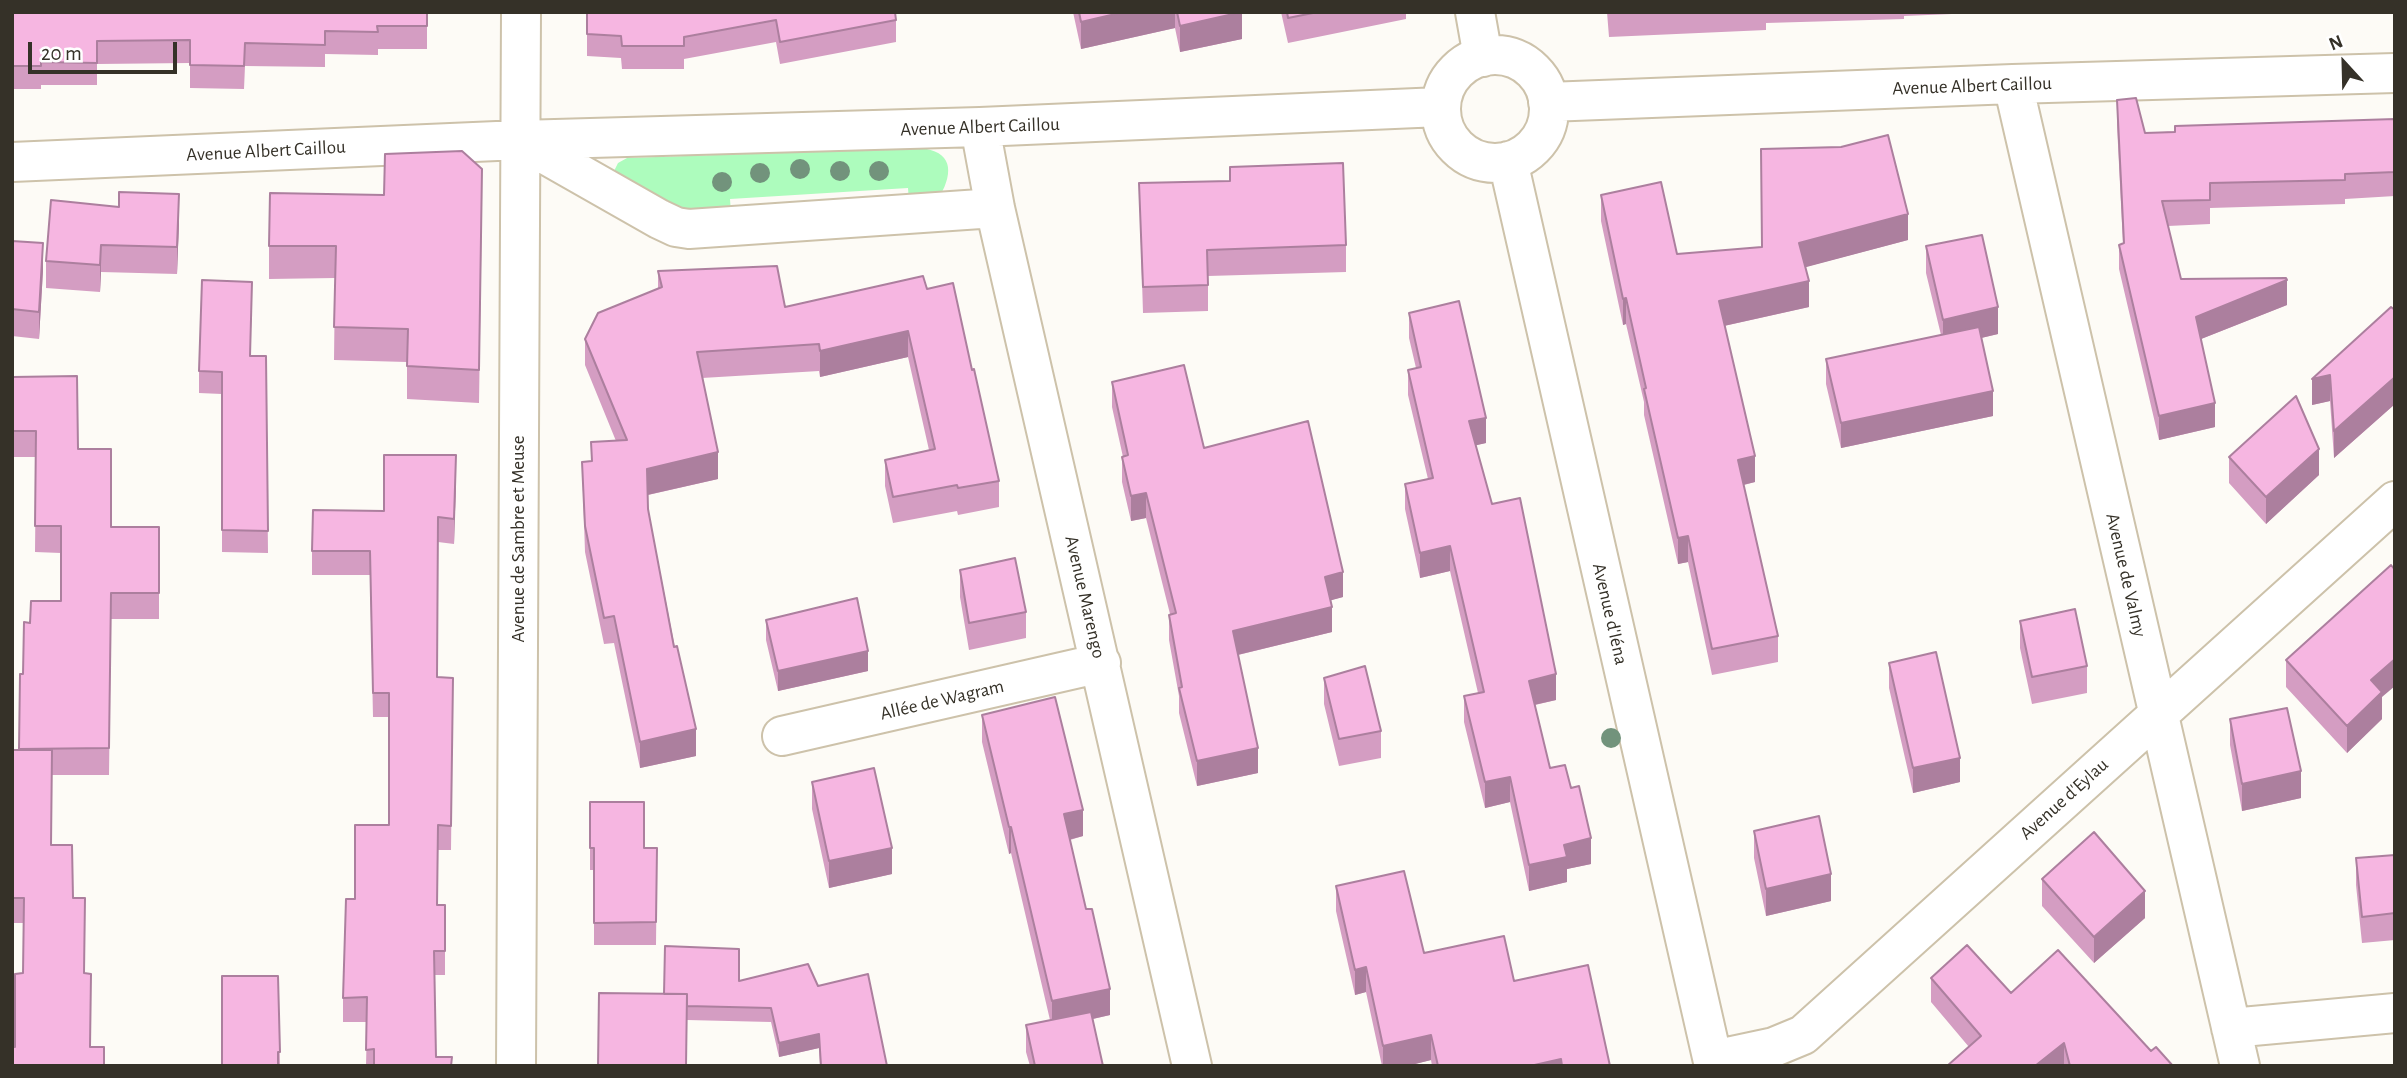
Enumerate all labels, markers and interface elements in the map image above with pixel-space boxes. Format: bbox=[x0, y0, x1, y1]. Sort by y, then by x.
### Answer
scale bar bbox=[32, 28, 180, 72]
north arrow bbox=[2309, 28, 2379, 98]
text: N bbox=[2326, 32, 2346, 54]
text: 20 m bbox=[41, 43, 82, 64]
street label: Avenue Albert Caillou bbox=[1892, 72, 2052, 100]
street label: Avenue Albert Caillou bbox=[900, 113, 1060, 141]
street label: Avenue Albert Caillou bbox=[186, 135, 346, 167]
street label: Avenue de Sambre et Meuse bbox=[507, 435, 529, 643]
street label: Avenue de Valmy bbox=[2101, 511, 2151, 639]
street label: Avenue Marengo bbox=[1060, 533, 1110, 661]
street label: Avenue d'Iéna bbox=[1587, 561, 1633, 667]
street label: Allée de Wagram bbox=[878, 675, 1006, 725]
street label: Avenue d'Eylau bbox=[2015, 753, 2113, 845]

